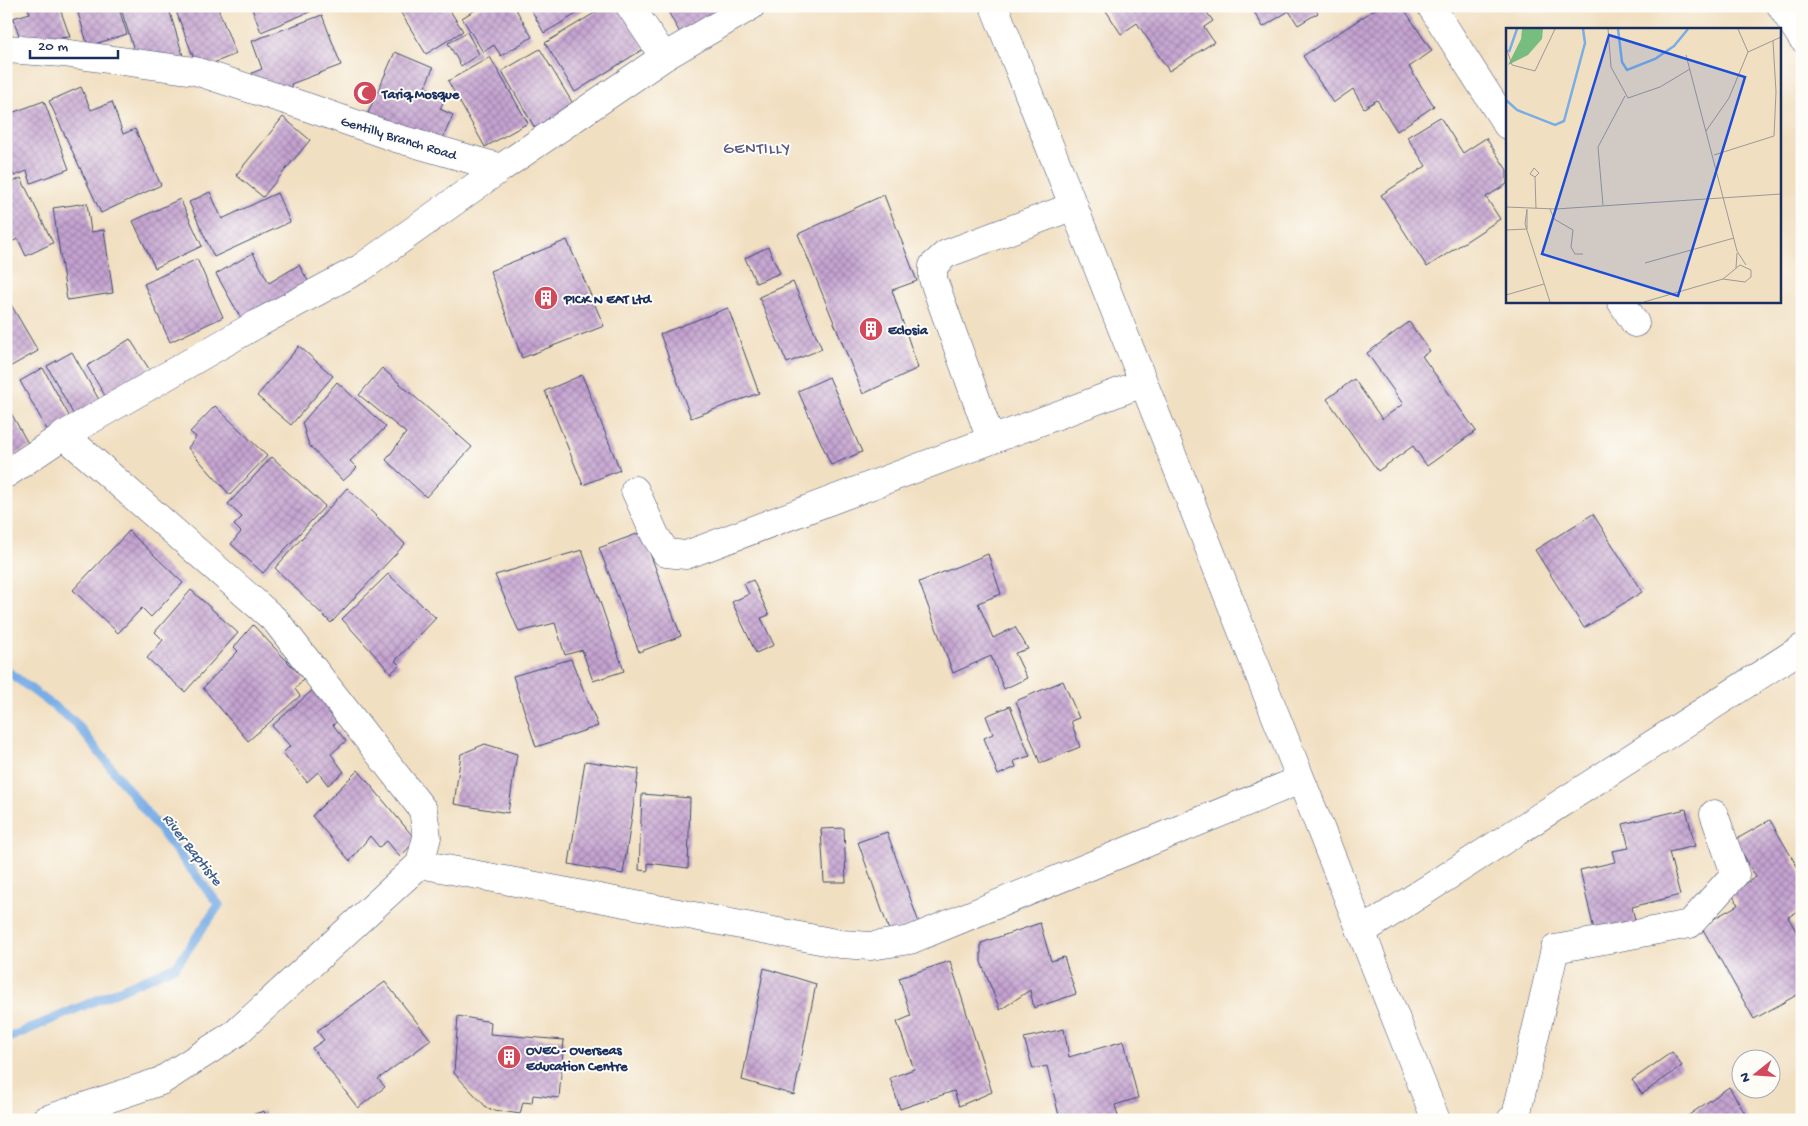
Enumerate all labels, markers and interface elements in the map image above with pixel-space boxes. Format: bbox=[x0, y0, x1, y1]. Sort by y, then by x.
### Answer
scale bar bbox=[30, 28, 118, 60]
inset map bbox=[1506, 28, 1780, 302]
text: 20 m bbox=[38, 38, 68, 56]
mosque icon: Tariq Mosque bbox=[352, 80, 378, 106]
place label: Tariq Mosque bbox=[381, 87, 460, 104]
street label: Gentilly Branch Road bbox=[338, 114, 460, 166]
district label: GENTILLY bbox=[723, 141, 791, 160]
building icon: PICK N EAT Ltd bbox=[533, 285, 559, 311]
place label: PICK N EAT Ltd bbox=[563, 292, 653, 309]
building icon: Eclosia bbox=[858, 316, 884, 342]
place label: Eclosia bbox=[888, 323, 929, 340]
water label: River Baptiste bbox=[158, 811, 226, 891]
place label: OVEC - Overseas Education Centre bbox=[526, 1043, 628, 1076]
building icon: OVEC - Overseas Education Centre bbox=[496, 1044, 522, 1070]
north arrow bbox=[1730, 1048, 1780, 1098]
text: N bbox=[1736, 1070, 1755, 1084]

